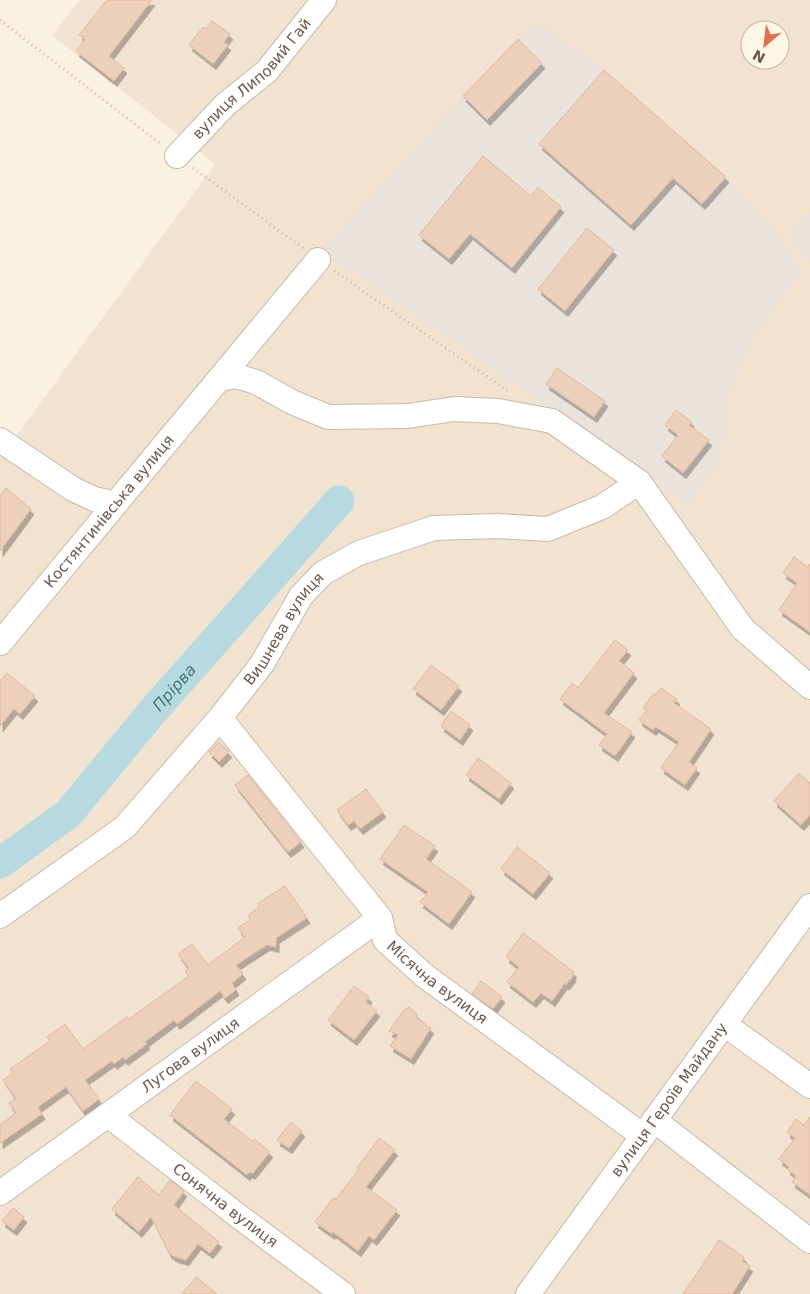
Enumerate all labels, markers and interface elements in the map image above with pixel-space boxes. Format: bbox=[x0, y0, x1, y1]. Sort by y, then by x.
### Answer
street label: вулиця Липовий Гай bbox=[189, 15, 315, 143]
north arrow bbox=[740, 20, 790, 70]
text: N bbox=[750, 47, 768, 66]
street label: Костянтинівська вулиця bbox=[41, 431, 178, 592]
street label: Вишнева вулиця bbox=[240, 569, 328, 689]
water label: Прірва bbox=[149, 660, 200, 715]
street label: Місячна вулиця bbox=[383, 937, 491, 1028]
street label: Лугова вулиця bbox=[138, 1014, 243, 1097]
street label: вулиця Героїв Майдану bbox=[607, 1019, 731, 1180]
street label: Сонячна вулиця bbox=[169, 1159, 281, 1251]

